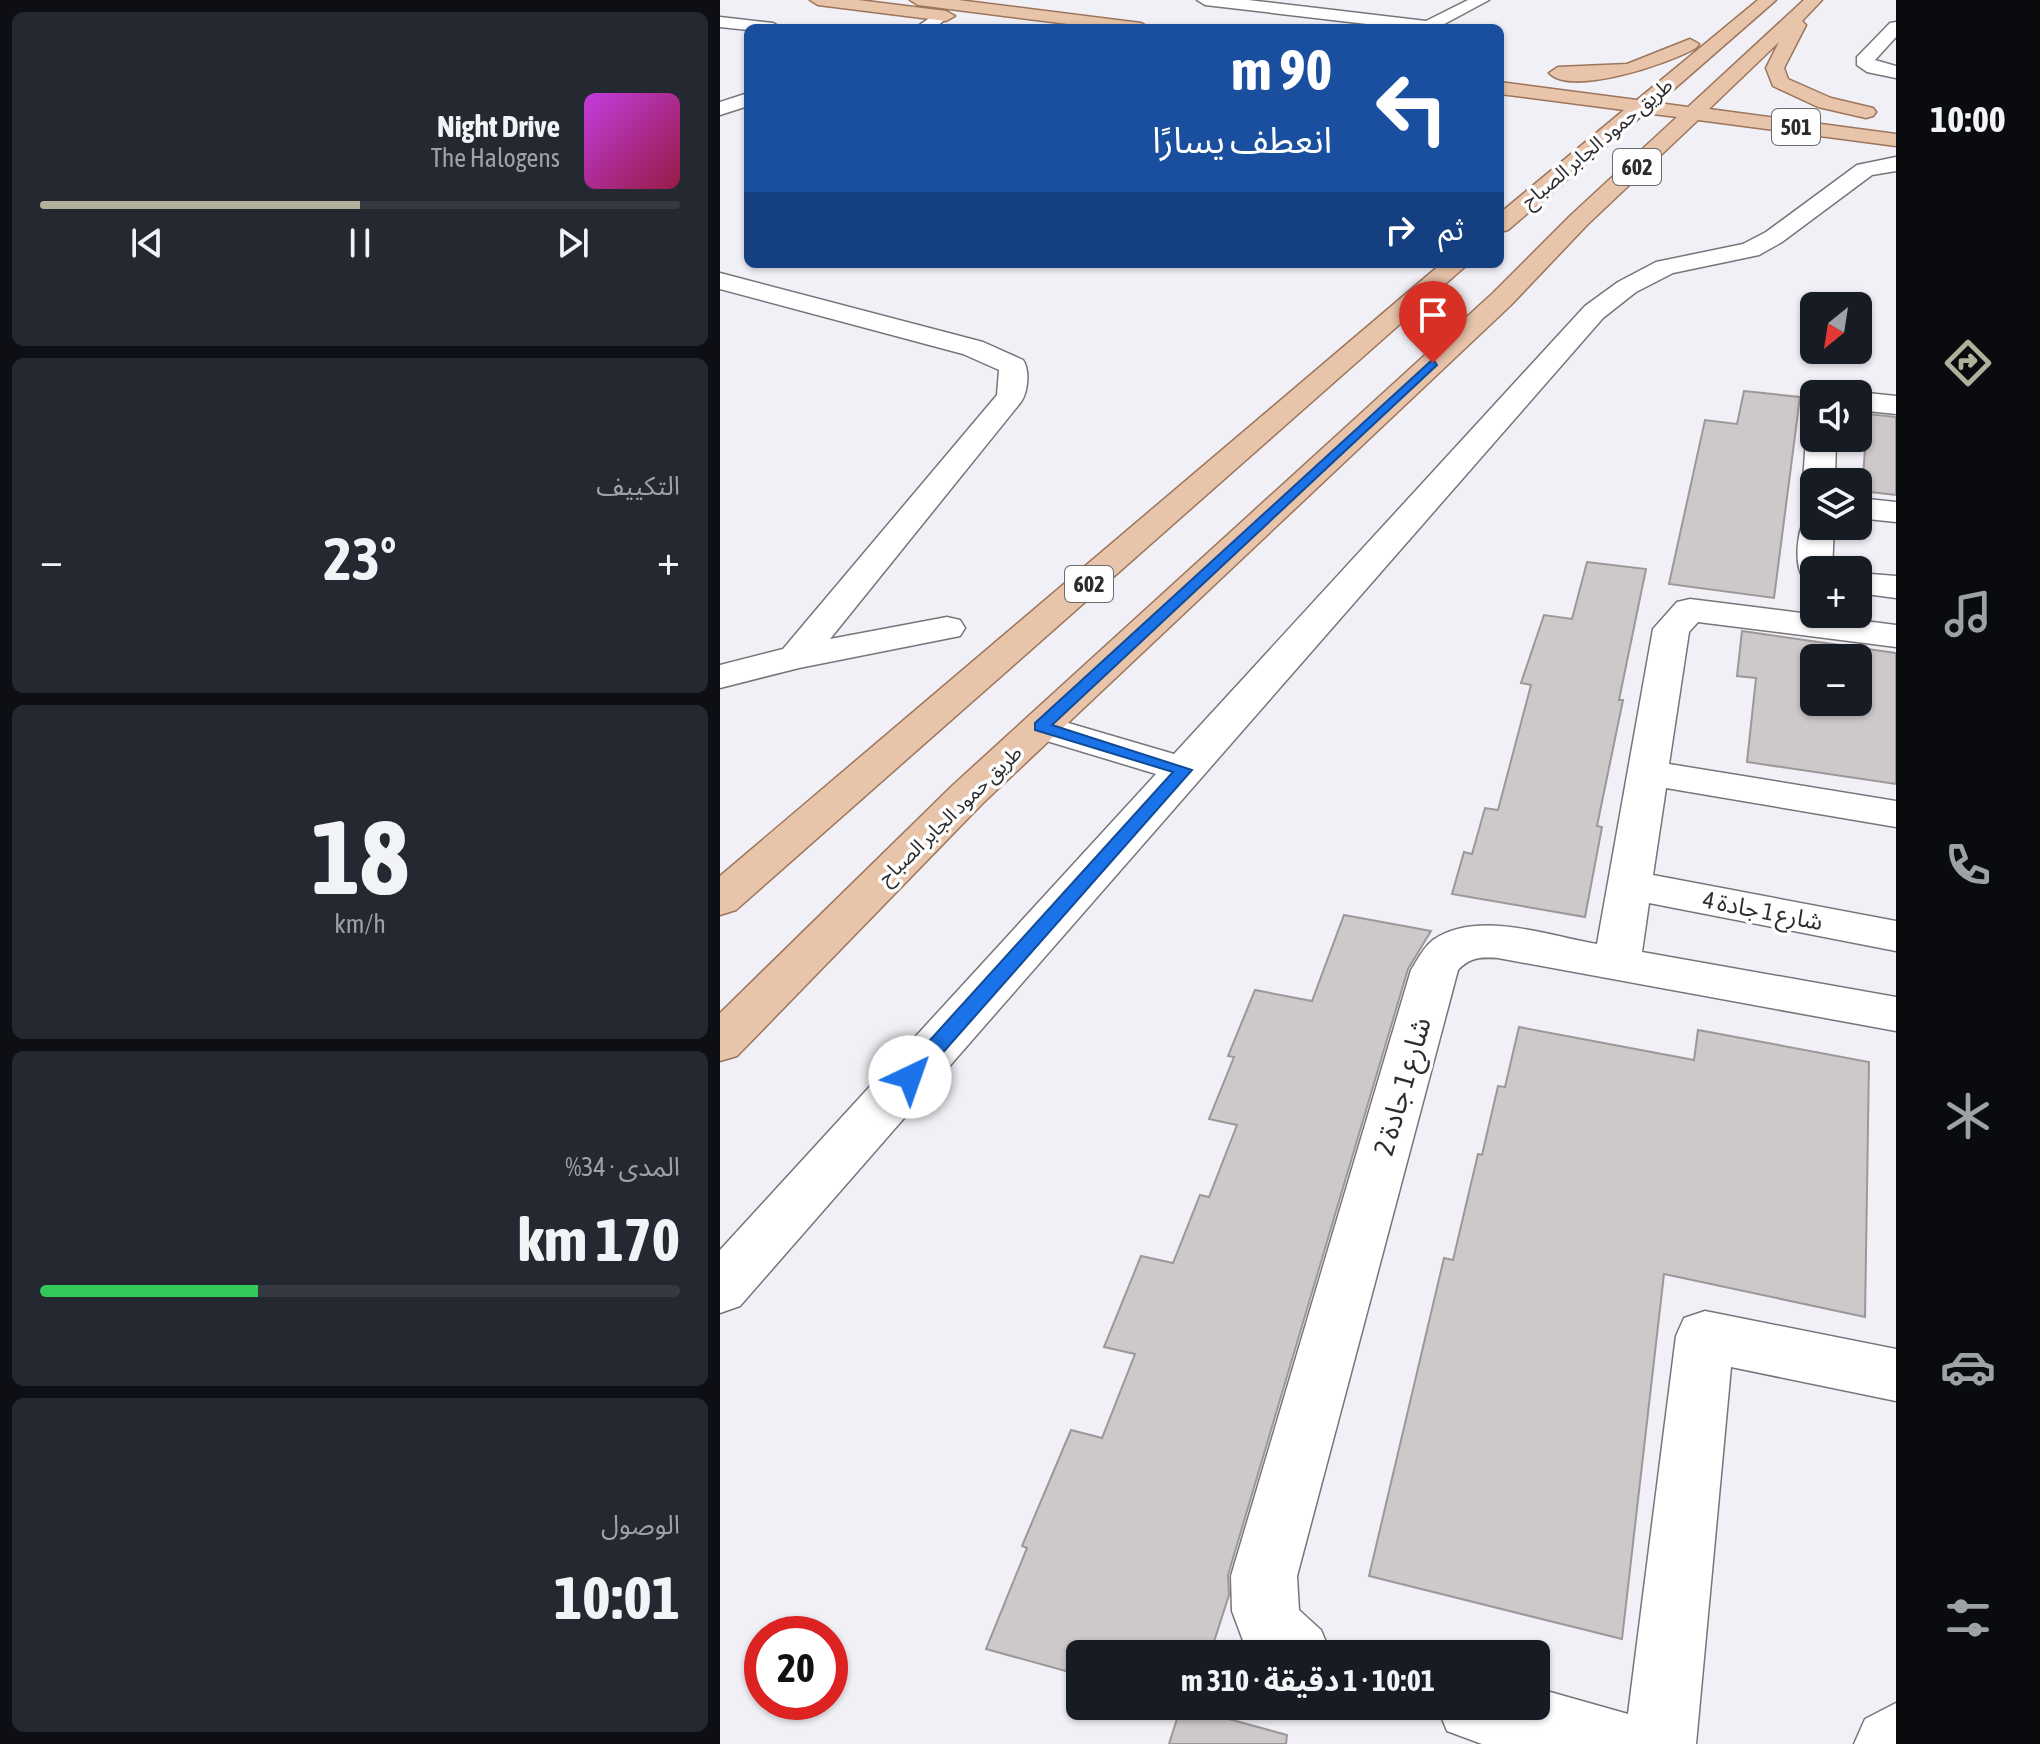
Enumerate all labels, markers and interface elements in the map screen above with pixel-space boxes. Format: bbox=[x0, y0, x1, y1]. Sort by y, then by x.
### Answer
text: 90 m bbox=[1231, 38, 1332, 102]
icon: left bbox=[1360, 56, 1464, 160]
street label: طريق حمود الجابر الصباح bbox=[1517, 73, 1679, 215]
text: 10:00 bbox=[1930, 98, 2006, 140]
text: Night Drive bbox=[437, 109, 560, 143]
road number: 501 bbox=[1772, 109, 1820, 145]
text: انعطف يسارًا bbox=[1152, 119, 1332, 161]
text: The Halogens bbox=[431, 143, 560, 173]
road number: 602 bbox=[1613, 149, 1661, 185]
icon: right bbox=[1378, 208, 1422, 252]
text: ثم bbox=[1438, 212, 1464, 246]
icon: previous bbox=[125, 221, 169, 265]
icon: pause bbox=[338, 221, 382, 265]
icon: next bbox=[551, 221, 595, 265]
pin bbox=[1399, 281, 1467, 363]
north arrow bbox=[1800, 292, 1872, 364]
map controls bbox=[1800, 292, 1872, 716]
icon: arrive bbox=[1411, 293, 1455, 337]
icon: directions bbox=[1940, 335, 1996, 391]
button: sound bbox=[1800, 380, 1872, 452]
button: layers bbox=[1800, 468, 1872, 540]
text: التكييف bbox=[596, 471, 680, 501]
text: 23° bbox=[324, 524, 396, 593]
text: − bbox=[40, 534, 63, 584]
text: + bbox=[657, 534, 680, 584]
button: + bbox=[1800, 556, 1872, 628]
road number: 602 bbox=[1065, 566, 1113, 602]
icon: music bbox=[1940, 586, 1996, 642]
button: − bbox=[1800, 644, 1872, 716]
street label: طريق حمود الجابر الصباح bbox=[873, 740, 1029, 892]
text: 18 bbox=[311, 797, 409, 916]
icon: phone bbox=[1940, 837, 1996, 893]
street label: شارع 1 جادة 4 bbox=[1700, 886, 1825, 939]
text: km/h bbox=[334, 909, 386, 939]
street label: شارع 1 جادة 2 bbox=[1367, 1013, 1442, 1160]
position arrow bbox=[868, 1035, 952, 1119]
icon: climate bbox=[1940, 1088, 1996, 1144]
text: المدى · 34% bbox=[565, 1152, 680, 1182]
text: 170 km bbox=[518, 1205, 680, 1274]
icon: car bbox=[1940, 1339, 1996, 1395]
text: الوصول bbox=[601, 1510, 680, 1540]
text: 10:01 bbox=[554, 1563, 680, 1632]
icon: filters bbox=[1940, 1590, 1996, 1646]
speed limit sign: 20 bbox=[744, 1616, 848, 1720]
text: 10:01 · 1 دقيقة · 310 m bbox=[1181, 1663, 1435, 1697]

